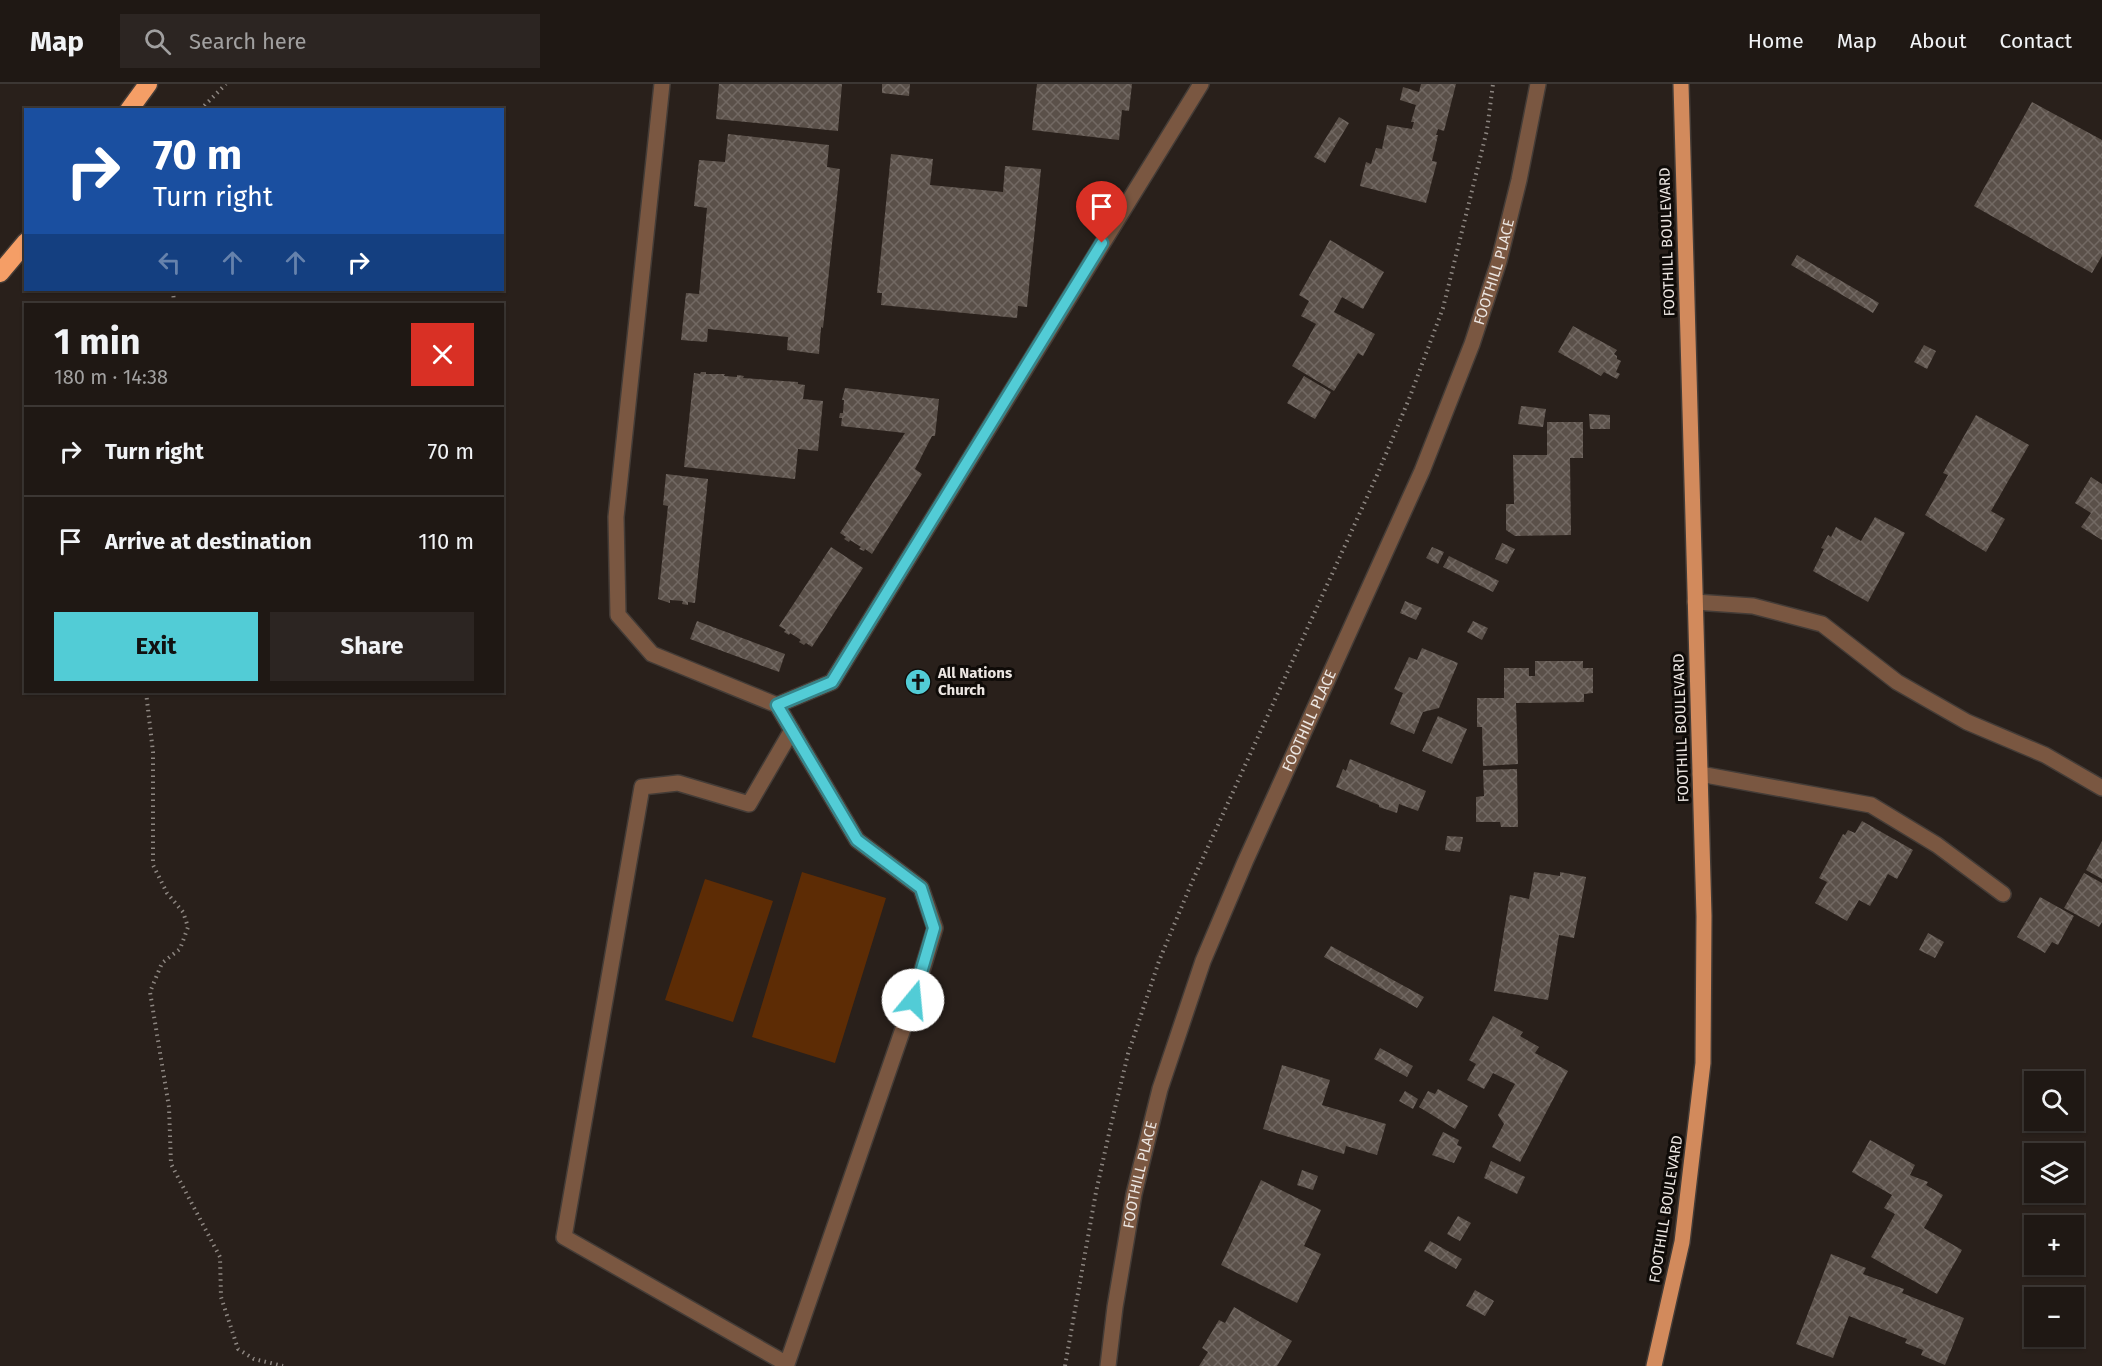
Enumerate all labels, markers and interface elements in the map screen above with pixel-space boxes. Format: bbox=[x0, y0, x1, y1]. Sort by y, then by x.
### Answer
search box bbox=[120, 14, 540, 68]
text: Map bbox=[30, 25, 84, 58]
icon: search bbox=[141, 25, 174, 58]
text: Search here bbox=[189, 28, 307, 55]
text: Home bbox=[1748, 28, 1804, 54]
text: Map bbox=[1837, 28, 1877, 54]
text: About bbox=[1910, 28, 1967, 54]
text: Contact bbox=[2000, 28, 2072, 54]
text: 70 m bbox=[153, 130, 242, 180]
icon: right bbox=[54, 132, 132, 210]
street label: FOOTHILL BOULEVARD bbox=[1655, 167, 1679, 317]
text: Turn right bbox=[153, 181, 273, 213]
pin bbox=[1076, 181, 1127, 243]
icon: arrive bbox=[1085, 190, 1118, 223]
street label: FOOTHILL PLACE bbox=[1470, 217, 1518, 327]
icon: left bbox=[153, 246, 186, 279]
icon: ahead bbox=[216, 246, 249, 279]
icon: ahead bbox=[279, 246, 312, 279]
icon: right bbox=[342, 246, 375, 279]
text: 1 min bbox=[54, 320, 141, 364]
button: close bbox=[411, 323, 474, 386]
text: 180 m · 14:38 bbox=[54, 365, 168, 389]
icon: right bbox=[54, 435, 87, 468]
text: Turn right bbox=[105, 438, 204, 465]
text: 70 m bbox=[428, 438, 474, 465]
icon: arrive bbox=[54, 525, 87, 558]
text: Arrive at destination bbox=[105, 528, 312, 555]
text: 110 m bbox=[418, 528, 474, 555]
button: Exit bbox=[54, 612, 258, 681]
button: Share bbox=[270, 612, 474, 681]
street label: FOOTHILL BOULEVARD bbox=[1669, 653, 1693, 803]
place label: All Nations Church bbox=[937, 664, 1012, 699]
church icon: All Nations Church bbox=[903, 667, 933, 697]
street label: FOOTHILL PLACE bbox=[1278, 667, 1340, 774]
position arrow bbox=[881, 968, 945, 1032]
map controls bbox=[2024, 1071, 2084, 1347]
button: search bbox=[2024, 1071, 2084, 1131]
street label: FOOTHILL PLACE bbox=[1119, 1119, 1161, 1230]
street label: FOOTHILL BOULEVARD bbox=[1645, 1134, 1687, 1284]
button: layers bbox=[2024, 1143, 2084, 1203]
button: + bbox=[2024, 1215, 2084, 1275]
button: − bbox=[2024, 1287, 2084, 1347]

